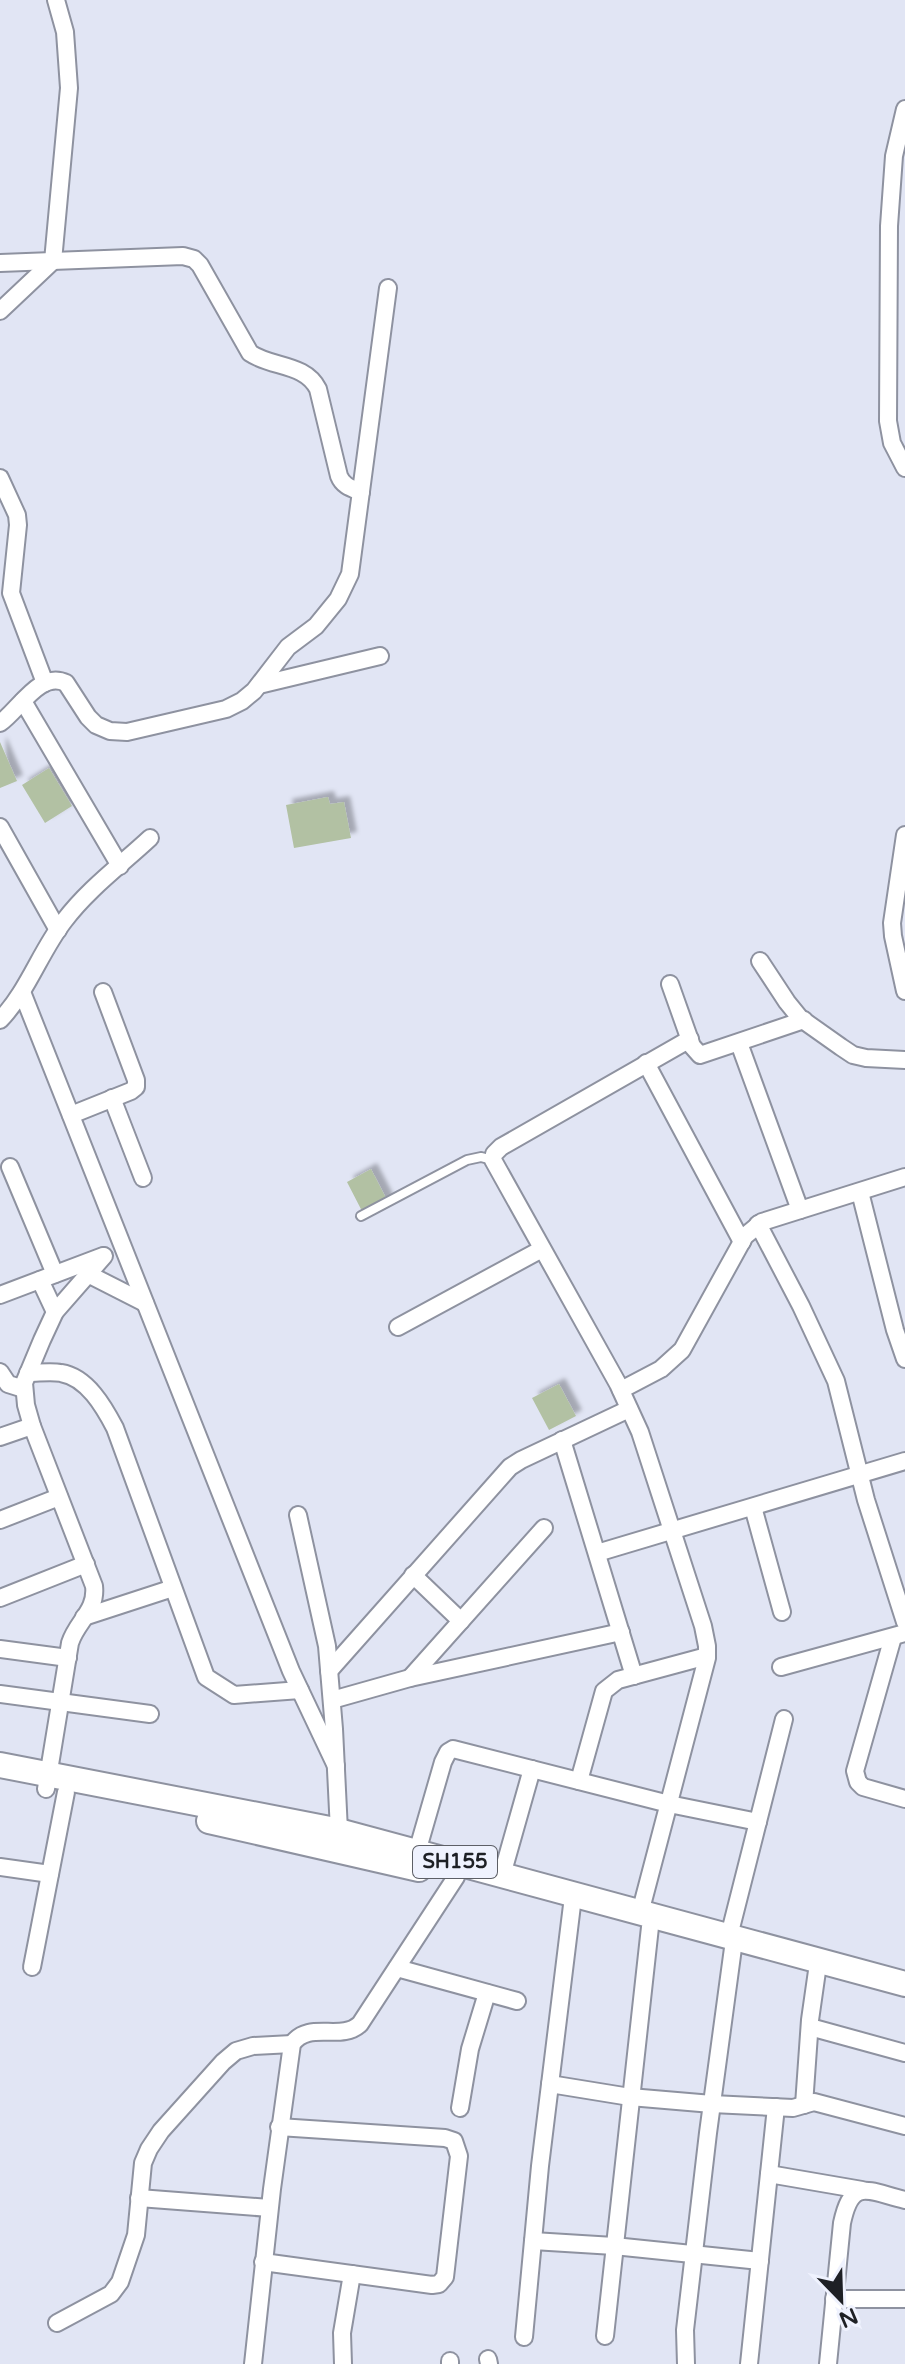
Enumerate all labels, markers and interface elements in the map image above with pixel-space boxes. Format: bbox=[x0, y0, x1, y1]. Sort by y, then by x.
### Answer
road number: SH155 bbox=[413, 1846, 497, 1878]
north arrow bbox=[801, 2260, 881, 2340]
text: N bbox=[835, 2302, 862, 2333]

